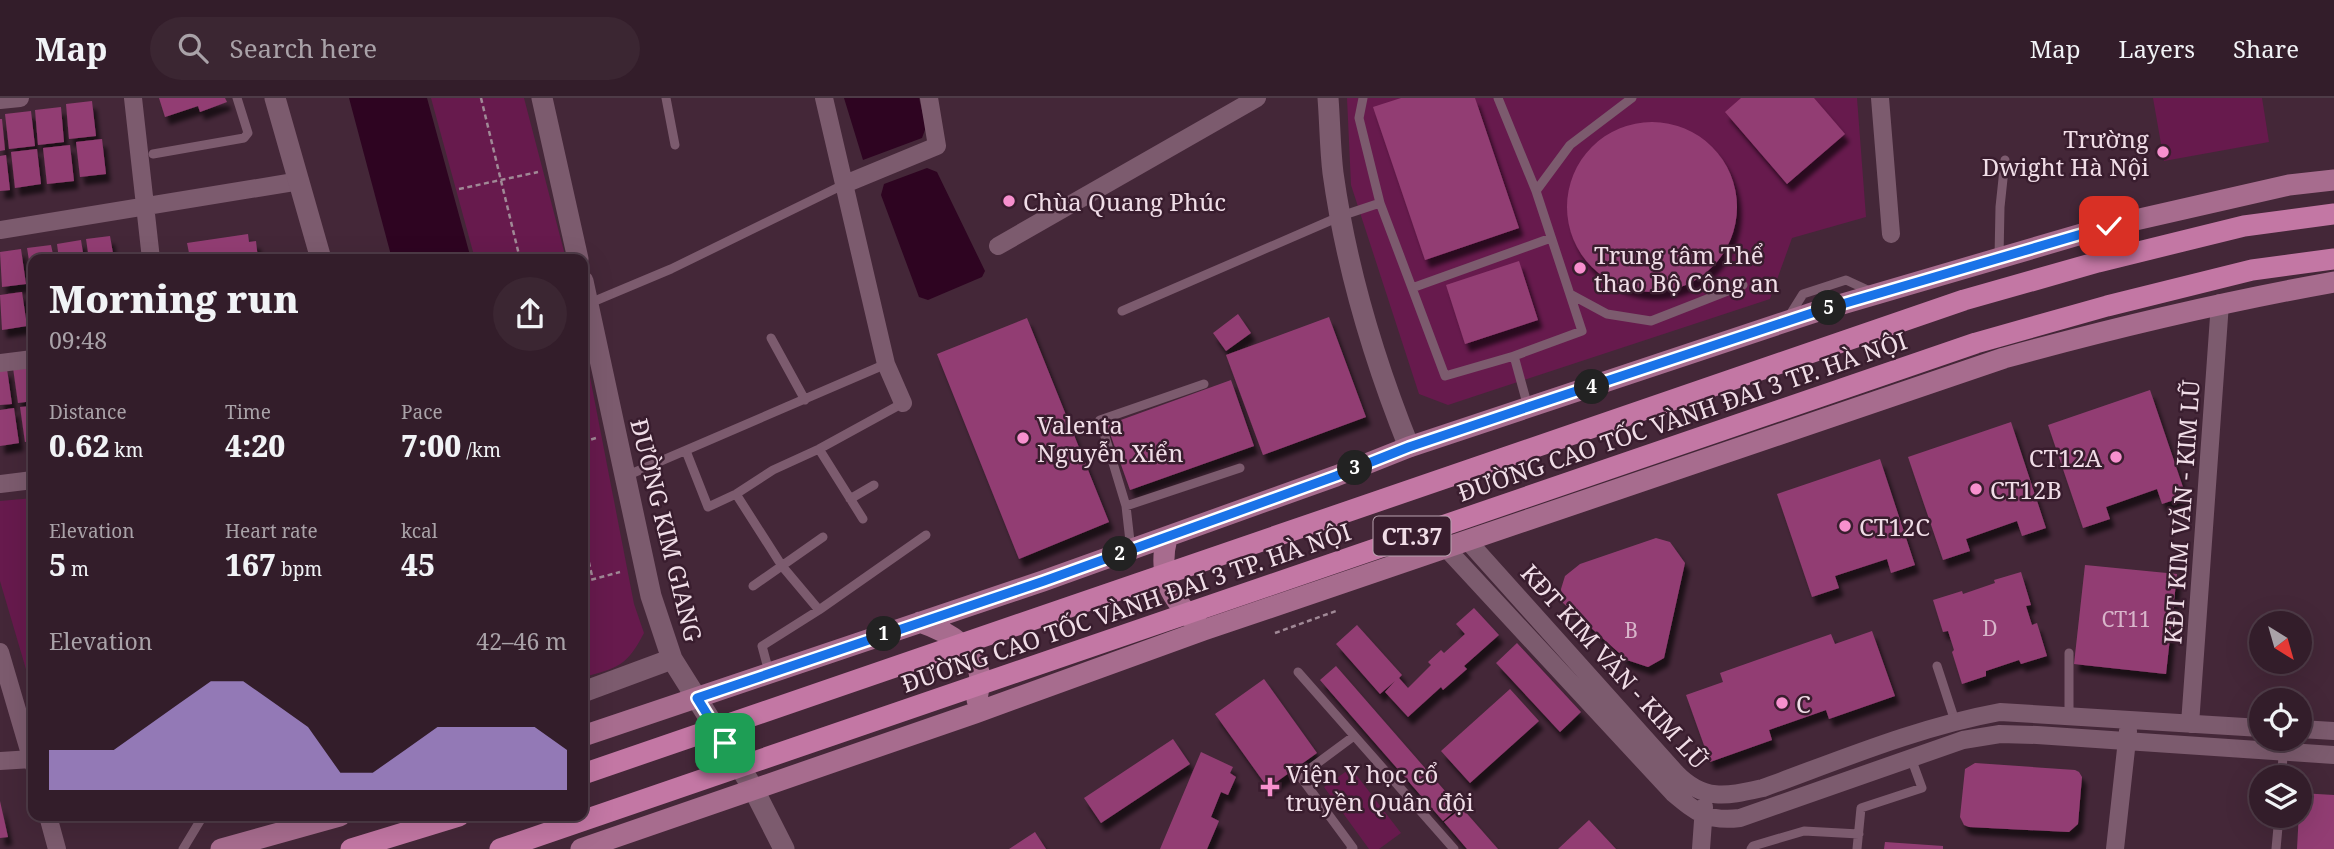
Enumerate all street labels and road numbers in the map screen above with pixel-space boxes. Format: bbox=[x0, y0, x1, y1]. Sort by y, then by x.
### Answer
street label: ĐƯỜNG CAO TỐC VÀNH ĐAI 3 TP. HÀ NỘI bbox=[1453, 323, 1911, 509]
street label: KĐT KIM VĂN - KIM LŨ bbox=[2155, 379, 2207, 645]
street label: ĐƯỜNG KIM GIANG bbox=[623, 415, 711, 645]
street label: ĐƯỜNG CAO TỐC VÀNH ĐAI 3 TP. HÀ NỘI bbox=[897, 514, 1355, 700]
road number: CT.37 bbox=[1374, 516, 1450, 556]
street label: KĐT KIM VĂN - KIM LŨ bbox=[1514, 556, 1716, 776]

